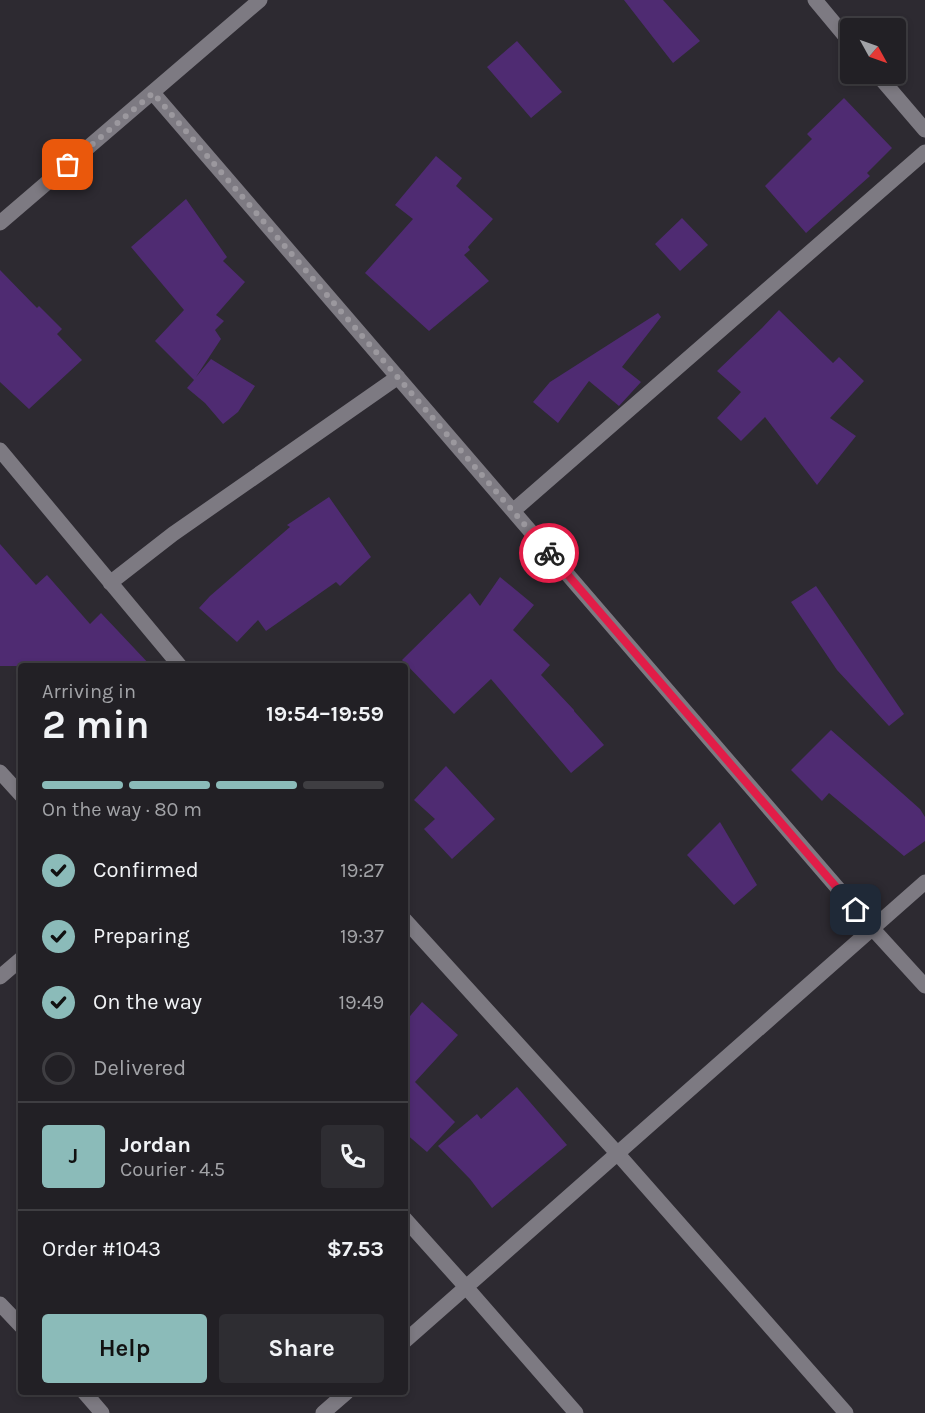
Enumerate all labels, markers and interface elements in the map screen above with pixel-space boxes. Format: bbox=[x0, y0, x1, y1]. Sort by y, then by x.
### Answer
north arrow bbox=[840, 18, 906, 84]
map controls bbox=[840, 18, 906, 84]
pin bbox=[42, 139, 93, 190]
icon: bag bbox=[51, 148, 84, 181]
courier bbox=[519, 523, 579, 583]
icon: bike bbox=[533, 537, 566, 570]
text: Arriving in bbox=[42, 680, 136, 703]
text: 19:54–19:59 bbox=[266, 701, 384, 727]
text: 2 min bbox=[42, 702, 150, 748]
text: On the way · 80 m bbox=[42, 798, 202, 821]
icon: check bbox=[42, 854, 75, 887]
text: Confirmed bbox=[93, 857, 199, 883]
text: 19:27 bbox=[340, 859, 384, 882]
pin bbox=[830, 884, 881, 935]
icon: home bbox=[839, 893, 872, 926]
icon: check bbox=[42, 920, 75, 953]
text: Preparing bbox=[93, 923, 190, 949]
text: 19:37 bbox=[340, 925, 384, 948]
icon: check bbox=[42, 986, 75, 1019]
text: On the way bbox=[93, 989, 202, 1015]
text: 19:49 bbox=[338, 991, 384, 1014]
text: Delivered bbox=[93, 1055, 186, 1081]
button: phone bbox=[321, 1125, 384, 1188]
text: Jordan bbox=[120, 1132, 191, 1158]
text: J bbox=[69, 1143, 78, 1169]
text: Courier · 4.5 bbox=[120, 1158, 225, 1181]
text: Order #1043 bbox=[42, 1236, 161, 1262]
text: $7.53 bbox=[327, 1236, 384, 1262]
button: Help bbox=[42, 1314, 207, 1383]
button: Share bbox=[219, 1314, 384, 1383]

